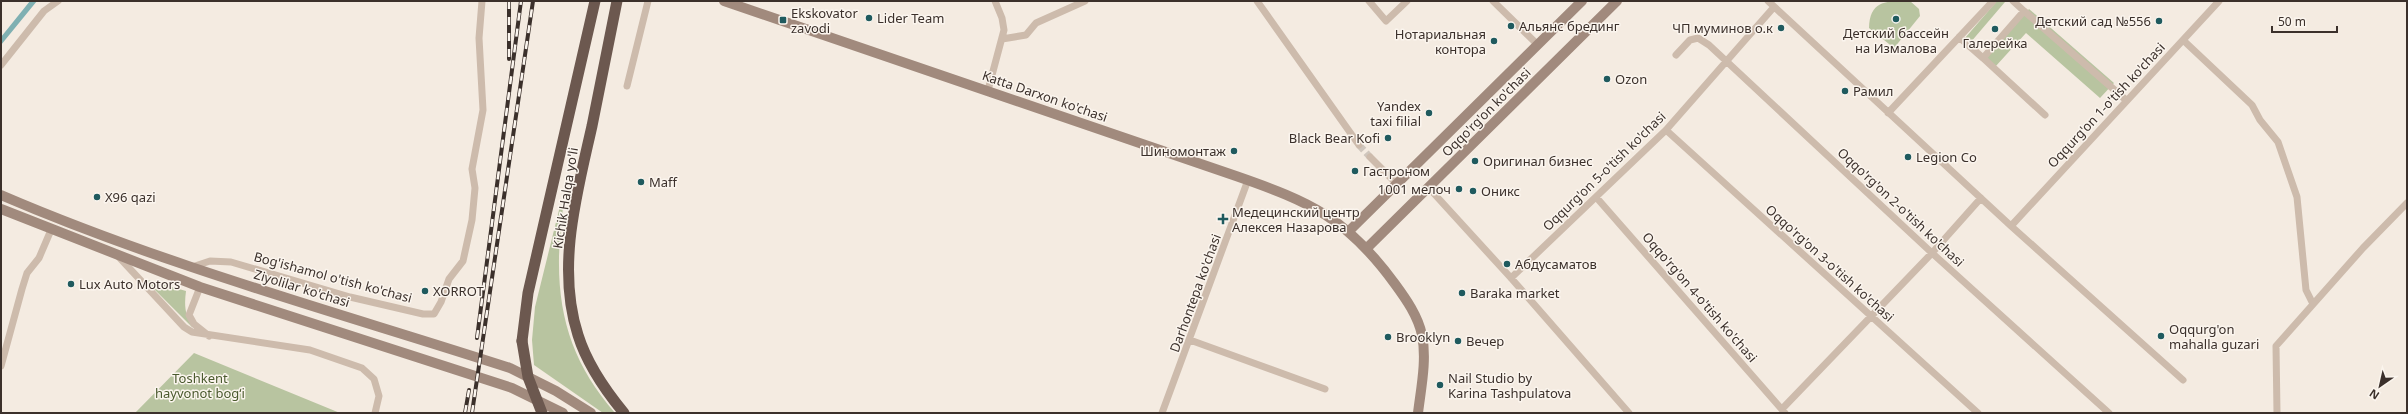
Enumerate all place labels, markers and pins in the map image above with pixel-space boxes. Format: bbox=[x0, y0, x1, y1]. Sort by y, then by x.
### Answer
place label: Ekskovator zavodi bbox=[791, 4, 858, 37]
place label: Lider Team bbox=[877, 9, 944, 27]
place label: Детский сад №556 bbox=[2035, 12, 2151, 30]
marker: Lider Team bbox=[864, 13, 874, 23]
marker: Детский бассейн на Измалова bbox=[1891, 14, 1901, 24]
marker: Ekskovator zavodi bbox=[778, 15, 788, 25]
marker: Детский сад №556 bbox=[2154, 16, 2164, 26]
place label: Альянс брединг bbox=[1519, 17, 1620, 35]
place label: ЧП муминов о.к bbox=[1672, 19, 1773, 37]
marker: Альянс брединг bbox=[1506, 21, 1516, 31]
marker: ЧП муминов о.к bbox=[1776, 23, 1786, 33]
place label: Детский бассейн на Измалова bbox=[1843, 24, 1949, 57]
marker: Галерейка bbox=[1990, 24, 2000, 34]
place label: Нотариальная контора bbox=[1395, 25, 1486, 58]
place label: Галерейка bbox=[1962, 34, 2028, 52]
marker: Нотариальная контора bbox=[1489, 36, 1499, 46]
place label: Ozon bbox=[1615, 70, 1647, 88]
marker: Ozon bbox=[1602, 74, 1612, 84]
place label: Рамил bbox=[1853, 82, 1893, 100]
marker: Рамил bbox=[1840, 86, 1850, 96]
place label: Yandex taxi filial bbox=[1370, 97, 1421, 130]
marker: Yandex taxi filial bbox=[1424, 108, 1434, 118]
place label: Black Bear Kofi bbox=[1289, 129, 1380, 147]
marker: Black Bear Kofi bbox=[1383, 133, 1393, 143]
place label: Шиномонтаж bbox=[1140, 142, 1226, 160]
marker: Шиномонтаж bbox=[1229, 146, 1239, 156]
place label: Legion Co bbox=[1916, 148, 1977, 166]
place label: Оригинал бизнес bbox=[1483, 152, 1593, 170]
marker: Legion Co bbox=[1903, 152, 1913, 162]
marker: Оригинал бизнес bbox=[1470, 156, 1480, 166]
place label: Гастроном bbox=[1363, 162, 1430, 180]
marker: Гастроном bbox=[1350, 166, 1360, 176]
place label: Maff bbox=[649, 173, 678, 191]
marker: Maff bbox=[636, 177, 646, 187]
place label: 1001 мелоч bbox=[1378, 180, 1451, 198]
place label: Оникс bbox=[1481, 182, 1520, 200]
marker: 1001 мелоч bbox=[1454, 184, 1464, 194]
marker: Оникс bbox=[1468, 186, 1478, 196]
place label: X96 qazi bbox=[105, 188, 156, 206]
marker: X96 qazi bbox=[92, 192, 102, 202]
place label: Медецинский центр Алексея Назарова bbox=[1232, 203, 1360, 236]
marker: Медецинский центр Алексея Назарова bbox=[1217, 213, 1229, 225]
place label: Абдусаматов bbox=[1515, 255, 1597, 273]
marker: Абдусаматов bbox=[1502, 259, 1512, 269]
place label: Lux Auto Motors bbox=[79, 275, 180, 293]
marker: Lux Auto Motors bbox=[66, 279, 76, 289]
place label: XORROT bbox=[433, 282, 484, 300]
place label: Baraka market bbox=[1470, 284, 1560, 302]
marker: XORROT bbox=[420, 286, 430, 296]
marker: Baraka market bbox=[1457, 288, 1467, 298]
place label: Oqqurg'on mahalla guzari bbox=[2169, 320, 2259, 353]
place label: Brooklyn bbox=[1396, 328, 1450, 346]
marker: Oqqurg'on mahalla guzari bbox=[2156, 331, 2166, 341]
marker: Brooklyn bbox=[1383, 332, 1393, 342]
place label: Вечер bbox=[1466, 332, 1504, 350]
marker: Вечер bbox=[1453, 336, 1463, 346]
place label: Nail Studio by Karina Tashpulatova bbox=[1448, 369, 1571, 402]
marker: Nail Studio by Karina Tashpulatova bbox=[1435, 380, 1445, 390]

